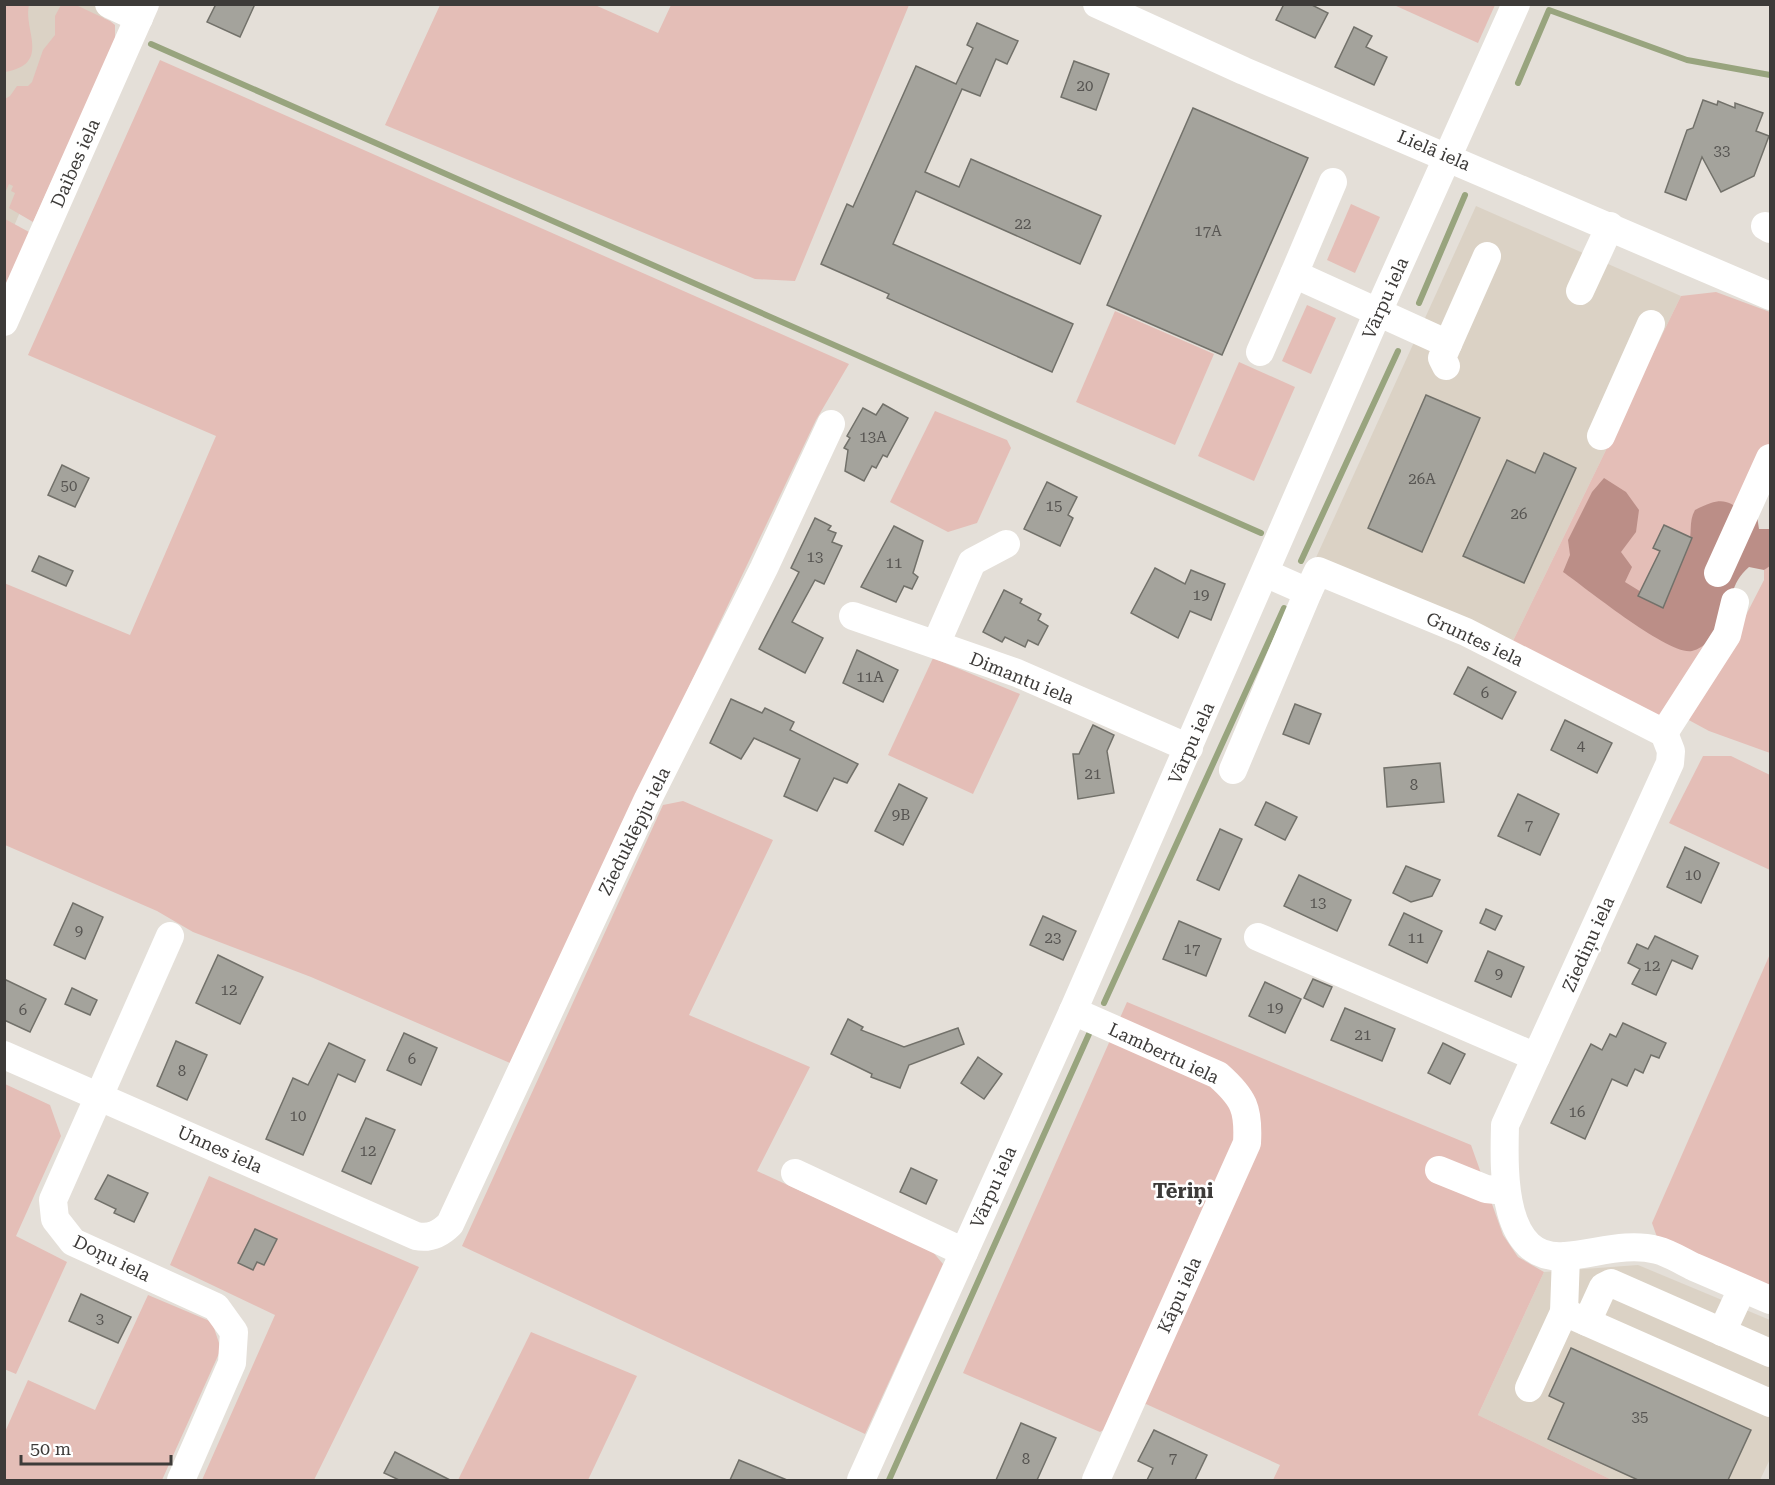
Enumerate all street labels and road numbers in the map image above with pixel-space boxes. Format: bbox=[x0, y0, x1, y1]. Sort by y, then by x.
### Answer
street label: Daibes iela bbox=[46, 115, 104, 211]
street label: Lielā iela bbox=[1394, 125, 1474, 175]
street label: Vārpu iela bbox=[1358, 254, 1412, 342]
street label: Gruntes iela bbox=[1423, 607, 1527, 671]
street label: Dimantu iela bbox=[967, 648, 1077, 709]
street label: Vārpu iela bbox=[1164, 699, 1218, 787]
street label: Zieduklēpju iela bbox=[594, 763, 674, 898]
street label: Ziediņu iela bbox=[1558, 893, 1619, 995]
street label: Lambertu iela bbox=[1105, 1018, 1223, 1088]
street label: Unnes iela bbox=[174, 1121, 266, 1177]
street label: Vārpu iela bbox=[966, 1143, 1020, 1231]
street label: Doņu iela bbox=[70, 1230, 154, 1287]
street label: Kāpu iela bbox=[1153, 1254, 1205, 1336]

